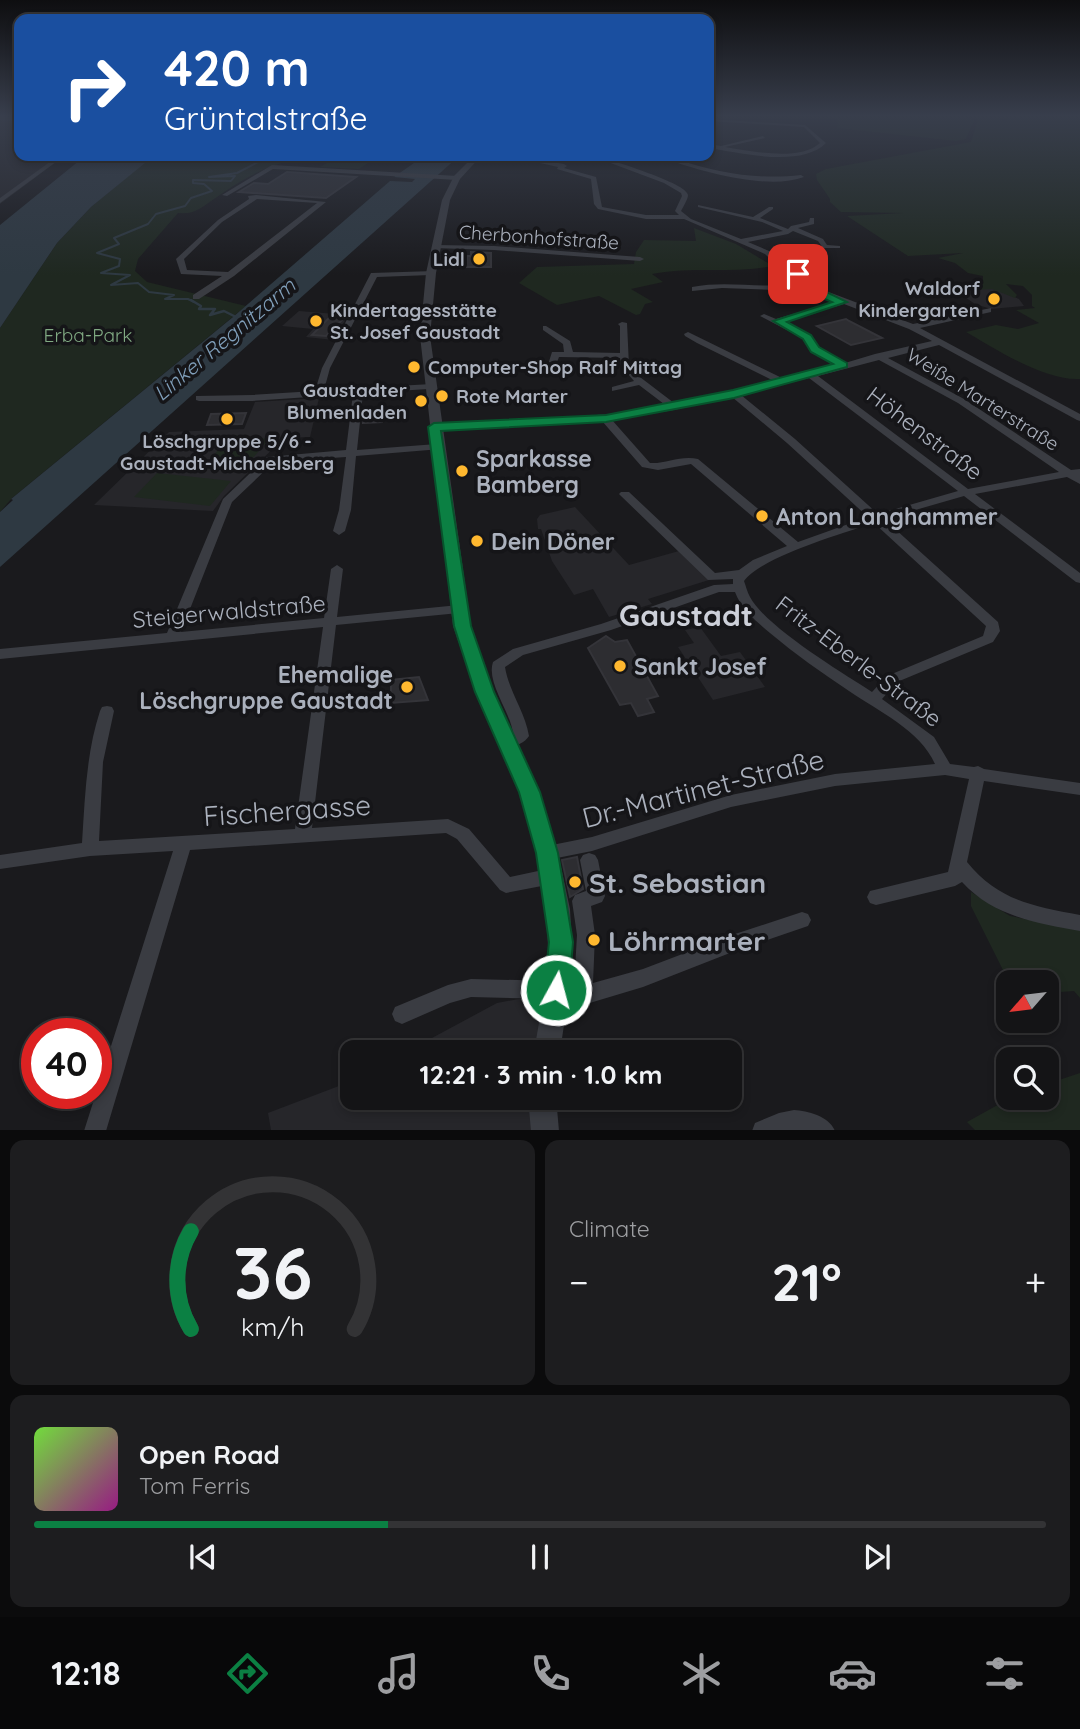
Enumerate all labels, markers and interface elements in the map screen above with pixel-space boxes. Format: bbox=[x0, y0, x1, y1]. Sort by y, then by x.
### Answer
text: 420 m bbox=[164, 37, 310, 98]
icon: right bbox=[49, 42, 140, 133]
text: Grüntalstraße bbox=[164, 98, 368, 138]
street label: Cherbonhofstraße bbox=[458, 219, 620, 255]
pin bbox=[768, 244, 828, 304]
place label: Lidl bbox=[433, 247, 465, 271]
marker: Lidl bbox=[471, 251, 487, 267]
icon: arrive bbox=[779, 255, 817, 293]
water label: Linker Regnitzarm bbox=[148, 272, 301, 406]
place label: Waldorf Kindergarten bbox=[858, 276, 981, 322]
marker: Waldorf Kindergarten bbox=[986, 291, 1002, 307]
place label: Kindertagesstätte St. Josef Gaustadt bbox=[330, 298, 500, 344]
marker: Kindertagesstätte St. Josef Gaustadt bbox=[308, 313, 324, 329]
park label: Erba-Park bbox=[44, 323, 132, 347]
street label: Weiße Marterstraße bbox=[902, 342, 1064, 456]
place label: Computer-Shop Ralf Mittag bbox=[428, 355, 682, 379]
marker: Computer-Shop Ralf Mittag bbox=[406, 359, 422, 375]
place label: Gaustadter Blumenladen bbox=[287, 378, 407, 424]
street label: Höhenstraße bbox=[861, 380, 989, 486]
place label: Rote Marter bbox=[456, 384, 568, 408]
marker: Rote Marter bbox=[434, 388, 450, 404]
marker: Gaustadter Blumenladen bbox=[413, 393, 429, 409]
marker: Löschgruppe 5/6 - Gaustadt-Michaelsberg bbox=[219, 411, 235, 427]
place label: Löschgruppe 5/6 - Gaustadt-Michaelsberg bbox=[120, 429, 334, 475]
place label: Sparkasse Bamberg bbox=[476, 444, 592, 499]
marker: Sparkasse Bamberg bbox=[454, 463, 470, 479]
place label: Anton Langhammer bbox=[776, 502, 998, 531]
marker: Anton Langhammer bbox=[754, 508, 770, 524]
place label: Dein Döner bbox=[491, 527, 615, 556]
marker: Dein Döner bbox=[469, 533, 485, 549]
street label: Steigerwaldstraße bbox=[131, 588, 327, 634]
street label: Fritz-Eberle-Straße bbox=[770, 589, 948, 733]
district label: Gaustadt bbox=[619, 596, 753, 634]
place label: Sankt Josef bbox=[634, 652, 767, 681]
marker: Sankt Josef bbox=[612, 658, 628, 674]
place label: Ehemalige Löschgruppe Gaustadt bbox=[139, 660, 393, 715]
marker: Ehemalige Löschgruppe Gaustadt bbox=[399, 679, 415, 695]
street label: Dr.-Martinet-Straße bbox=[578, 741, 828, 835]
street label: Fischergasse bbox=[202, 787, 372, 833]
place label: St. Sebastian bbox=[589, 865, 766, 900]
marker: St. Sebastian bbox=[567, 874, 583, 890]
place label: Löhrmarter bbox=[608, 923, 765, 958]
marker: Löhrmarter bbox=[586, 932, 602, 948]
position arrow bbox=[519, 953, 593, 1027]
north arrow bbox=[996, 970, 1059, 1032]
map controls bbox=[996, 970, 1059, 1110]
speed limit sign: 40 bbox=[21, 1018, 112, 1109]
button: search bbox=[996, 1047, 1059, 1110]
text: 12:21 · 3 min · 1.0 km bbox=[419, 1058, 663, 1091]
text: Climate bbox=[569, 1214, 650, 1243]
text: 36 bbox=[233, 1226, 312, 1317]
text: 21° bbox=[772, 1249, 842, 1314]
text: − bbox=[569, 1258, 589, 1306]
text: + bbox=[1025, 1258, 1046, 1306]
text: km/h bbox=[241, 1310, 304, 1341]
text: Open Road bbox=[139, 1438, 280, 1471]
text: Tom Ferris bbox=[139, 1471, 250, 1500]
icon: previous bbox=[184, 1538, 222, 1576]
icon: pause bbox=[521, 1538, 559, 1576]
icon: next bbox=[858, 1538, 896, 1576]
icon: directions bbox=[223, 1649, 272, 1698]
icon: music bbox=[374, 1649, 423, 1698]
icon: phone bbox=[526, 1649, 575, 1698]
icon: climate bbox=[677, 1649, 726, 1698]
icon: car bbox=[828, 1649, 877, 1698]
icon: filters bbox=[980, 1649, 1029, 1698]
text: 12:18 bbox=[51, 1653, 121, 1693]

